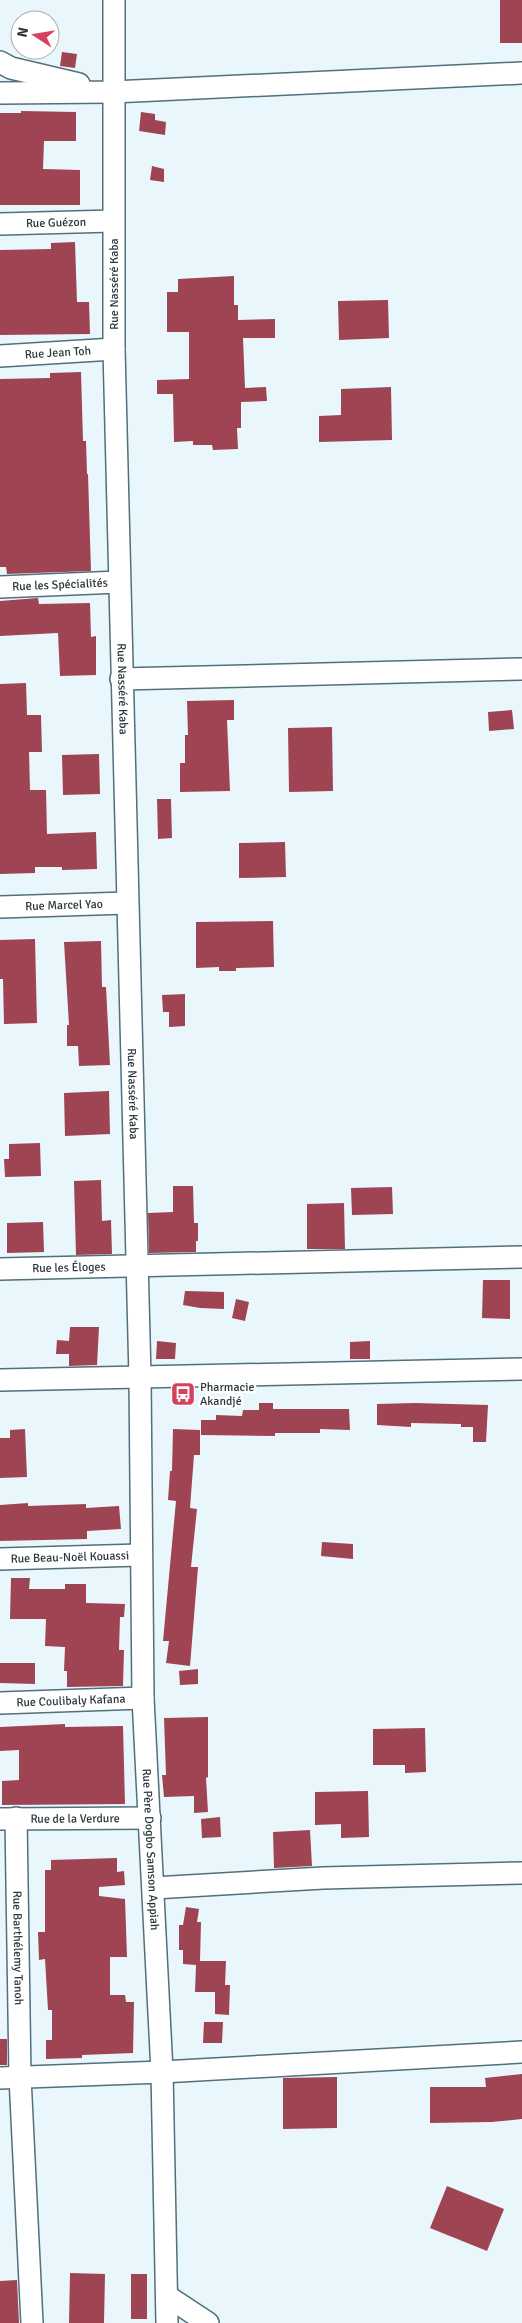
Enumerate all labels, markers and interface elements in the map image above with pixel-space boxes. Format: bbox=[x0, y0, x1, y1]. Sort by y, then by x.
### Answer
north arrow bbox=[10, 10, 60, 60]
text: N bbox=[13, 26, 32, 39]
street label: Rue Guézon bbox=[26, 214, 86, 231]
street label: Rue Nasséré Kaba bbox=[107, 238, 122, 330]
street label: Rue Jean Toh bbox=[24, 343, 92, 362]
street label: Rue les Spécialités bbox=[12, 575, 108, 594]
street label: Rue Nasséré Kaba bbox=[114, 643, 131, 735]
street label: Rue Marcel Yao bbox=[25, 896, 103, 914]
street label: Rue Nasséré Kaba bbox=[124, 1048, 141, 1140]
street label: Rue les Éloges bbox=[32, 1259, 106, 1276]
place label: Pharmacie Akandjé bbox=[200, 1380, 254, 1409]
bus stop icon: Pharmacie Akandjé bbox=[170, 1381, 196, 1407]
street label: Rue Beau-Noël Kouassi bbox=[10, 1548, 129, 1566]
street label: Rue Coulibaly Kafana bbox=[16, 1691, 126, 1710]
street label: Rue Père Dogbo Samson Appiah bbox=[139, 1768, 162, 1931]
street label: Rue de la Verdure bbox=[30, 1811, 120, 1826]
street label: Rue Barthélemy Tanoh bbox=[10, 1891, 26, 2005]

